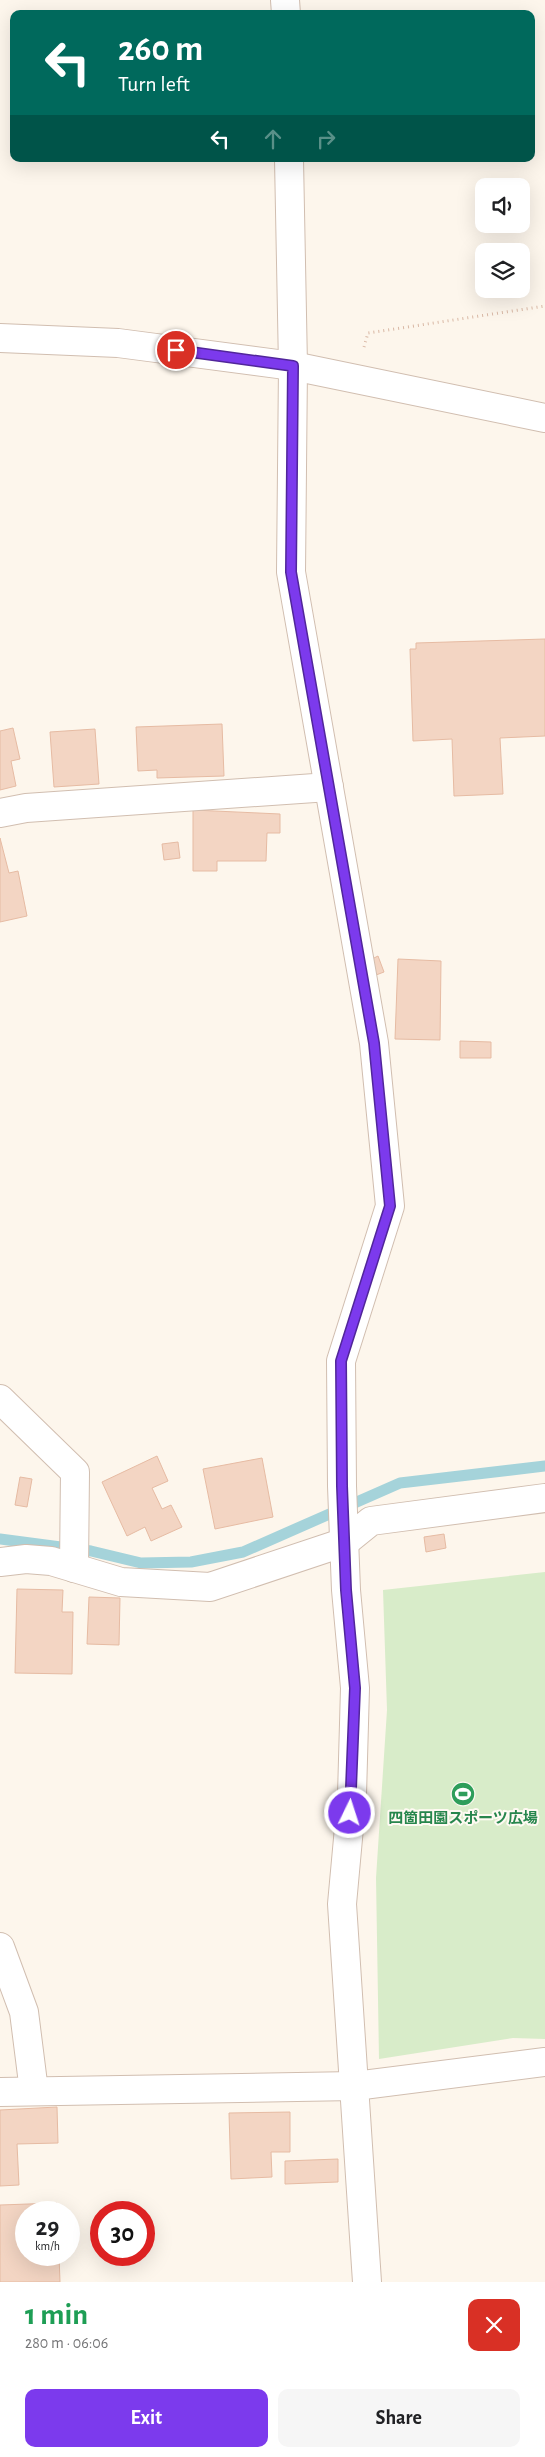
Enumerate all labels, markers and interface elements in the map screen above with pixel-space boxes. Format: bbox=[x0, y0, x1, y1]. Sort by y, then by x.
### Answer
icon: left bbox=[35, 30, 100, 95]
text: 260 m bbox=[118, 32, 203, 67]
text: Turn left bbox=[118, 73, 190, 95]
icon: left bbox=[206, 125, 234, 153]
icon: ahead bbox=[259, 125, 287, 153]
icon: right bbox=[312, 125, 340, 153]
map controls bbox=[475, 178, 530, 298]
button: sound bbox=[475, 178, 530, 233]
button: layers bbox=[475, 243, 530, 298]
pin bbox=[155, 329, 197, 371]
icon: arrive bbox=[162, 336, 190, 364]
sports icon: 四箇田園スポーツ広場 bbox=[450, 1781, 476, 1807]
position arrow bbox=[323, 1786, 375, 1838]
place label: 四箇田園スポーツ広場 bbox=[388, 1810, 538, 1826]
speed limit sign: 30 bbox=[90, 2201, 155, 2266]
text: 29 bbox=[36, 2215, 59, 2240]
text: km/h bbox=[35, 2240, 60, 2252]
button: close bbox=[468, 2299, 520, 2351]
text: 1 min bbox=[25, 2300, 88, 2330]
text: 280 m · 06:06 bbox=[25, 2335, 108, 2351]
button: Exit bbox=[25, 2389, 268, 2447]
button: Share bbox=[278, 2389, 520, 2447]

